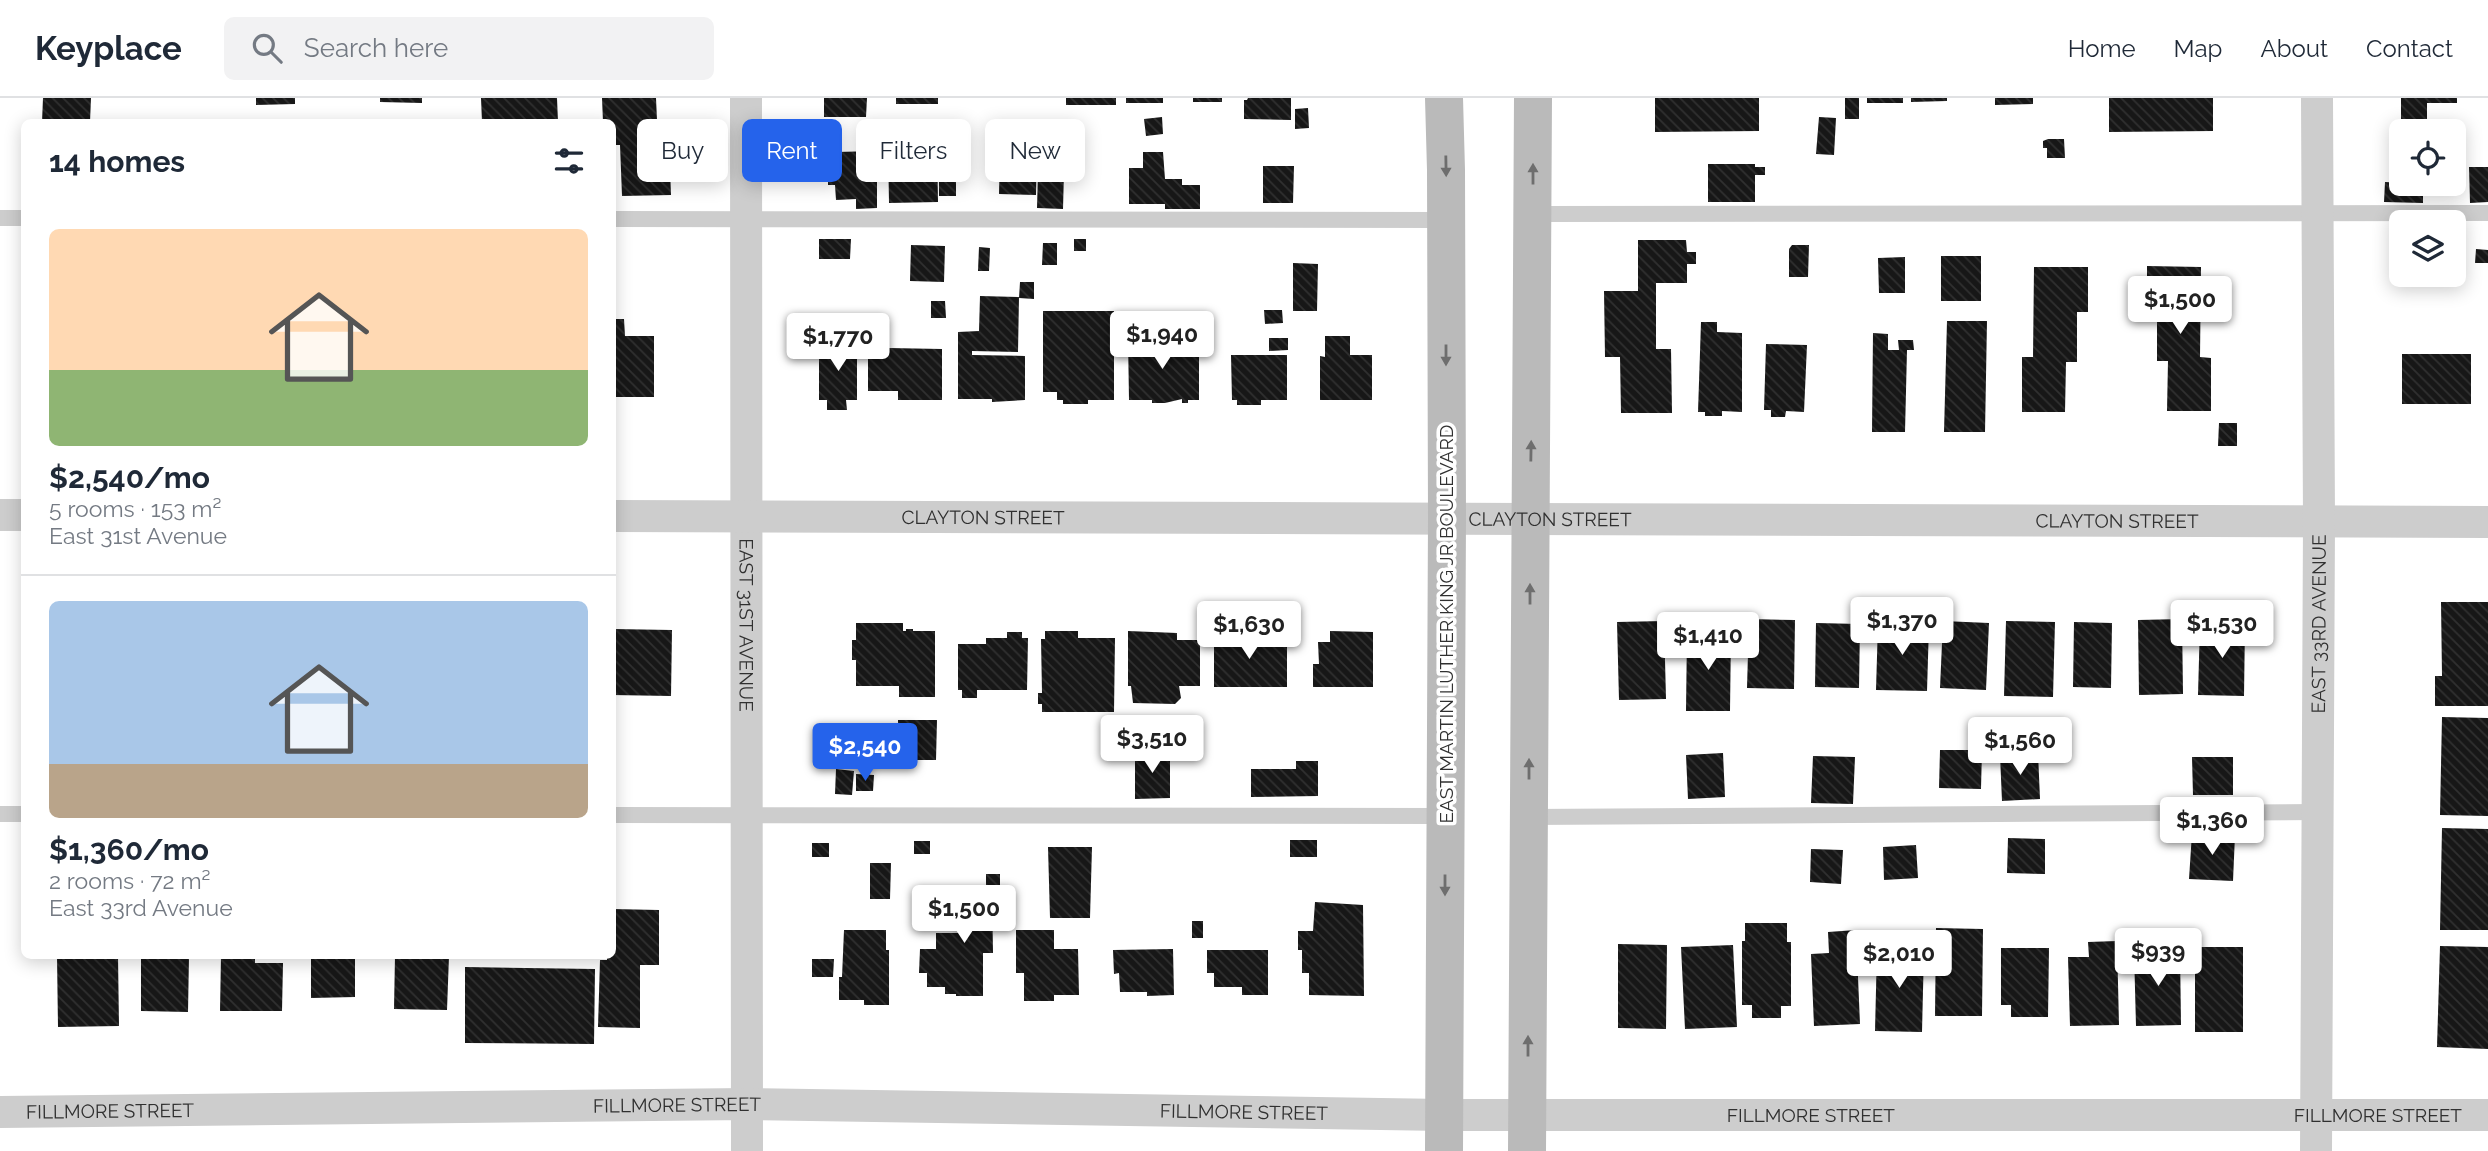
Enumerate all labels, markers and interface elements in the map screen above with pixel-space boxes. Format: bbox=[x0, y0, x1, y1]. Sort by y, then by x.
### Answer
search box bbox=[224, 17, 714, 80]
text: Keyplace bbox=[35, 29, 182, 68]
icon: search bbox=[248, 29, 286, 67]
text: Search here bbox=[304, 33, 448, 63]
text: Home bbox=[2068, 34, 2136, 63]
text: Map bbox=[2174, 34, 2222, 63]
text: About bbox=[2260, 34, 2328, 63]
text: Contact bbox=[2366, 34, 2453, 63]
chip: Buy bbox=[637, 119, 728, 182]
chip: Rent bbox=[742, 119, 842, 182]
chip: Filters bbox=[856, 119, 971, 182]
chip: New bbox=[985, 119, 1085, 182]
map controls bbox=[2389, 119, 2466, 287]
button: locate bbox=[2389, 119, 2466, 196]
icon: filters bbox=[550, 142, 588, 180]
text: 14 homes bbox=[49, 144, 185, 179]
one-way arrow bbox=[1440, 155, 1452, 177]
one-way arrow bbox=[1527, 163, 1539, 185]
button: layers bbox=[2389, 210, 2466, 287]
icon: home bbox=[256, 274, 382, 400]
pin: $1,500 bbox=[2123, 276, 2237, 336]
text: $1,500 bbox=[2144, 285, 2216, 312]
pin: $1,940 bbox=[1105, 312, 1219, 371]
pin: $1,770 bbox=[781, 314, 895, 373]
text: $1,940 bbox=[1126, 320, 1198, 347]
text: $1,770 bbox=[803, 322, 873, 349]
one-way arrow bbox=[1440, 344, 1452, 366]
street label: EAST MARTIN LUTHER KING JR BOULEVARD bbox=[1435, 425, 1457, 823]
one-way arrow bbox=[1525, 440, 1536, 462]
text: $2,540/mo bbox=[49, 460, 210, 495]
text: 5 rooms · 153 m² bbox=[49, 495, 221, 522]
street label: CLAYTON STREET bbox=[901, 506, 1065, 528]
street label: CLAYTON STREET bbox=[1468, 508, 1632, 530]
street label: CLAYTON STREET bbox=[2035, 510, 2199, 532]
text: East 31st Avenue bbox=[49, 522, 227, 549]
street label: EAST 33RD AVENUE bbox=[2307, 534, 2330, 714]
street label: EAST 31ST AVENUE bbox=[735, 538, 758, 712]
one-way arrow bbox=[1524, 582, 1536, 604]
pin: $1,370 bbox=[1845, 598, 1959, 657]
pin: $1,530 bbox=[2165, 601, 2279, 660]
pin: $1,630 bbox=[1192, 602, 1306, 661]
text: $1,370 bbox=[1866, 606, 1938, 633]
text: $1,530 bbox=[2187, 609, 2257, 636]
text: $1,630 bbox=[1213, 610, 1285, 637]
pin: $1,410 bbox=[1651, 612, 1765, 672]
text: $1,410 bbox=[1673, 621, 1743, 648]
icon: home bbox=[256, 646, 382, 772]
pin: $3,510 bbox=[1095, 716, 1209, 775]
pin: $1,560 bbox=[1963, 718, 2077, 777]
pin: $2,540 bbox=[808, 724, 922, 783]
text: $3,510 bbox=[1117, 724, 1187, 751]
text: $1,560 bbox=[1984, 726, 2056, 753]
text: $2,540 bbox=[829, 732, 901, 759]
one-way arrow bbox=[1523, 758, 1535, 780]
pin: $1,360 bbox=[2155, 798, 2269, 857]
text: $1,360 bbox=[2176, 806, 2248, 833]
text: $1,360/mo bbox=[49, 832, 209, 867]
text: 2 rooms · 72 m² bbox=[49, 867, 210, 894]
one-way arrow bbox=[1439, 874, 1451, 896]
pin: $1,500 bbox=[907, 886, 1021, 945]
text: East 33rd Avenue bbox=[49, 894, 233, 921]
text: $1,500 bbox=[928, 894, 1000, 921]
pin: $939 bbox=[2117, 928, 2199, 988]
pin: $2,010 bbox=[1842, 930, 1956, 990]
text: $939 bbox=[2131, 937, 2185, 964]
text: $2,010 bbox=[1863, 939, 1935, 966]
one-way arrow bbox=[1522, 1034, 1534, 1056]
street label: FILLMORE STREET bbox=[593, 1093, 762, 1117]
street label: FILLMORE STREET bbox=[26, 1099, 195, 1123]
street label: FILLMORE STREET bbox=[1160, 1100, 1329, 1124]
street label: FILLMORE STREET bbox=[1727, 1104, 1895, 1126]
street label: FILLMORE STREET bbox=[2294, 1104, 2462, 1126]

